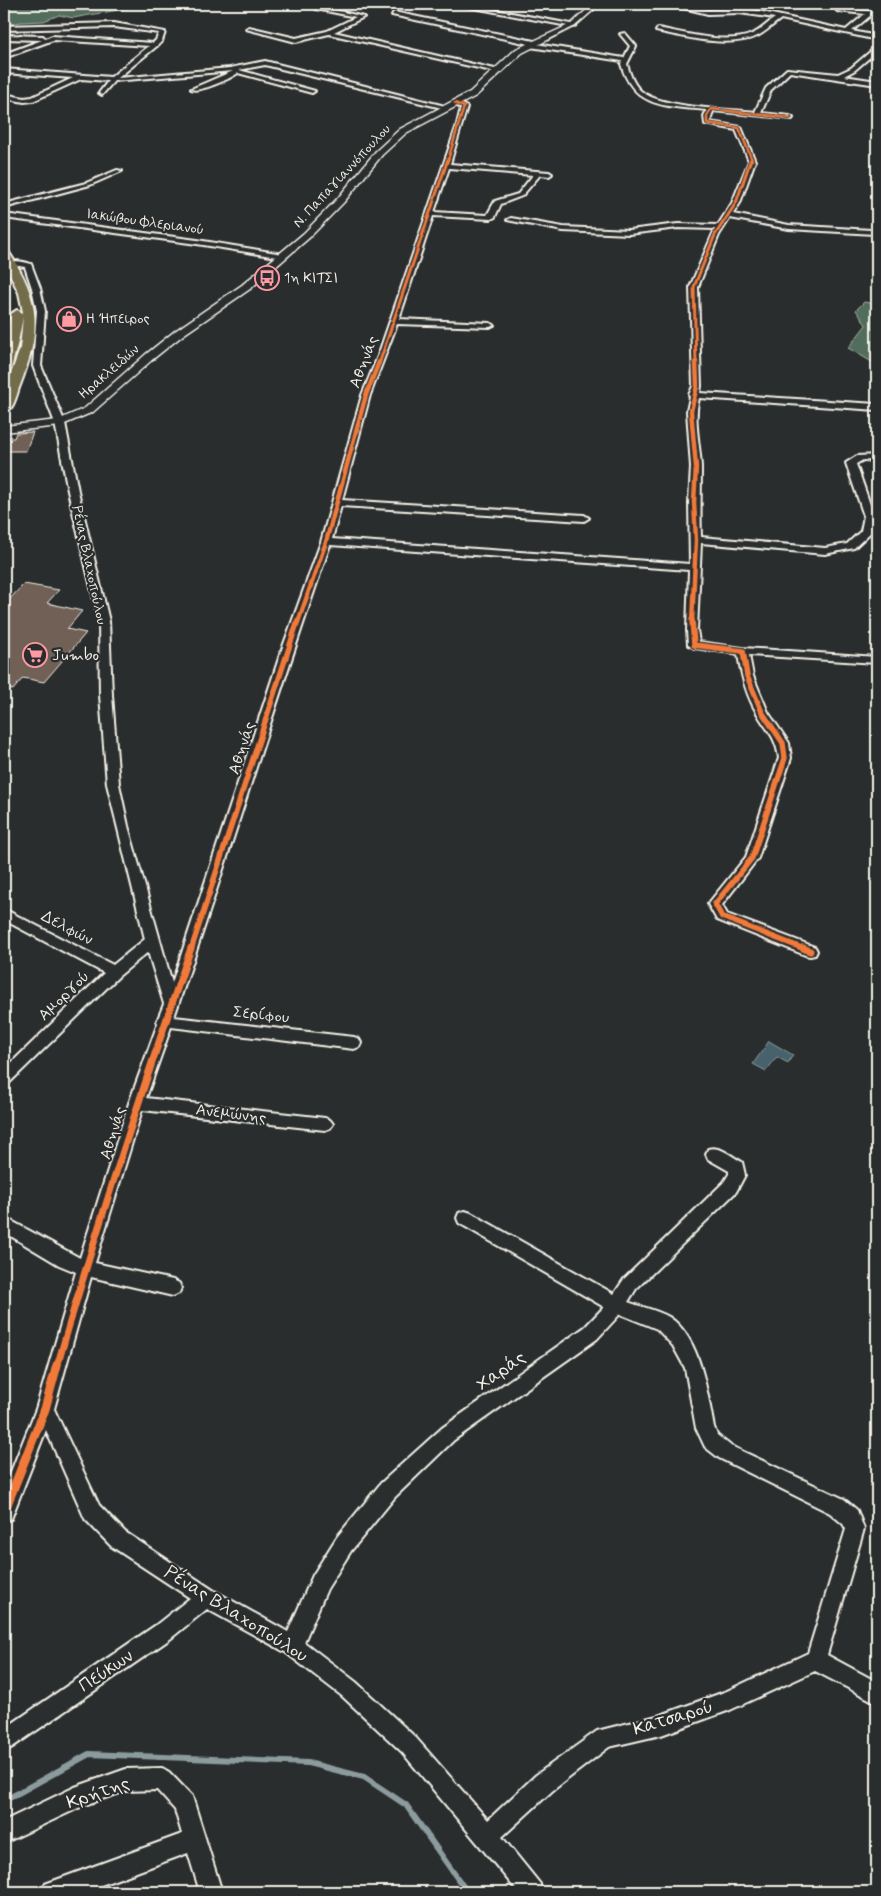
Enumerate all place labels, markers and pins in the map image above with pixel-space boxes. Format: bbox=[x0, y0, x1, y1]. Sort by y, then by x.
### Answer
bus stop icon: 1η ΚΙΤΣΙ bbox=[254, 265, 280, 291]
place label: 1η ΚΙΤΣΙ bbox=[284, 269, 338, 287]
shop icon: Η Ήπειρος bbox=[56, 306, 82, 332]
place label: Η Ήπειρος bbox=[86, 310, 150, 328]
supermarket icon: Jumbo bbox=[22, 642, 48, 668]
place label: Jumbo bbox=[52, 645, 99, 666]

